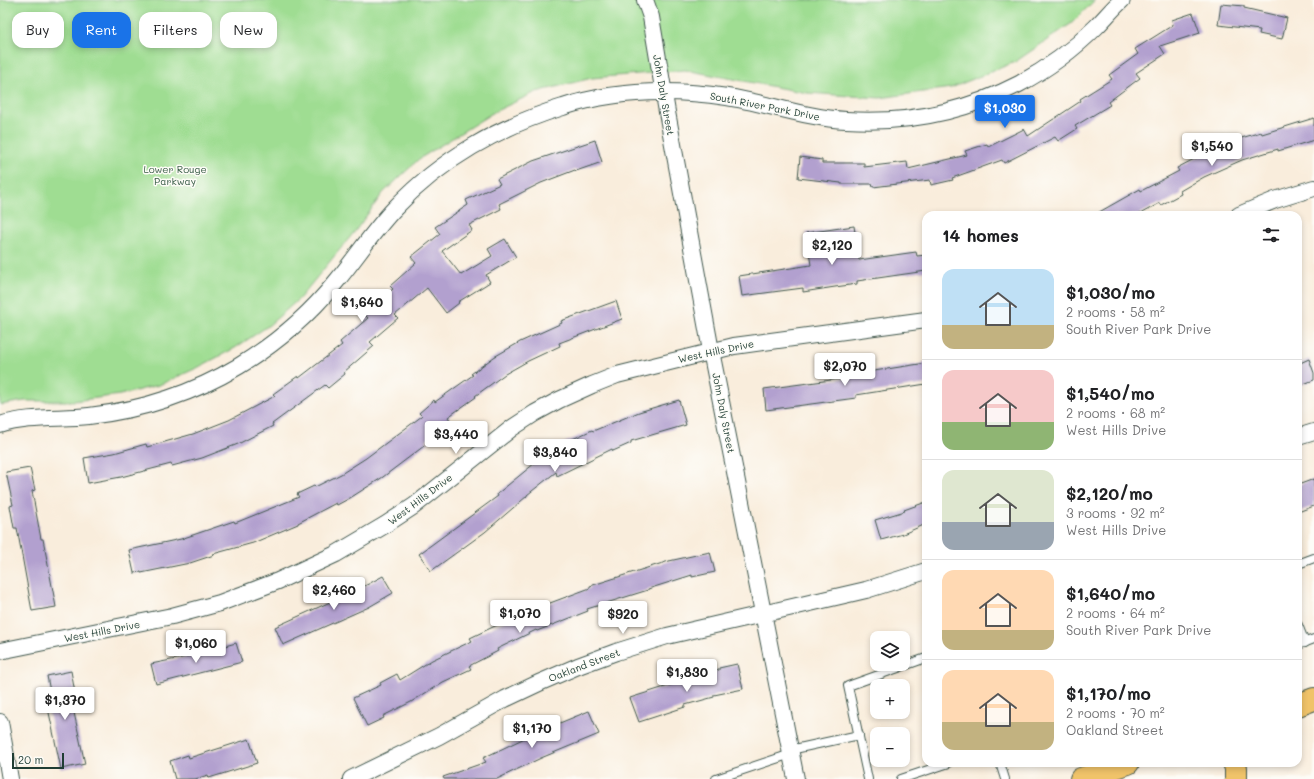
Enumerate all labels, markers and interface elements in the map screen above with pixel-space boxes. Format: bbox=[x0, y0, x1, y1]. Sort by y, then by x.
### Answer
chip: Buy bbox=[12, 12, 64, 48]
chip: Rent bbox=[72, 12, 131, 48]
chip: Filters bbox=[139, 12, 212, 48]
chip: New bbox=[220, 12, 277, 48]
street label: John Daly Street bbox=[650, 54, 678, 136]
street label: South River Park Drive bbox=[709, 88, 821, 124]
pin: $1,030 bbox=[972, 95, 1038, 129]
text: $1,030 bbox=[984, 99, 1026, 116]
pin: $1,540 bbox=[1179, 133, 1245, 167]
text: $1,540 bbox=[1191, 137, 1233, 154]
park label: Lower Rouge Parkway bbox=[143, 162, 207, 188]
text: 14 homes bbox=[942, 224, 1019, 246]
icon: filters bbox=[1260, 224, 1282, 246]
pin: $2,120 bbox=[799, 232, 865, 266]
text: $2,120 bbox=[812, 236, 852, 253]
text: $1,030/mo bbox=[1066, 281, 1155, 303]
icon: home bbox=[974, 285, 1022, 333]
pin: $1,640 bbox=[329, 289, 395, 323]
text: $1,640 bbox=[341, 293, 383, 310]
text: 2 rooms · 58 m² bbox=[1066, 303, 1165, 320]
text: South River Park Drive bbox=[1066, 320, 1211, 337]
street label: West Hills Drive bbox=[677, 336, 755, 366]
pin: $2,070 bbox=[812, 353, 878, 387]
text: $2,070 bbox=[823, 357, 867, 374]
street label: John Daly Street bbox=[709, 372, 739, 454]
text: $1,540/mo bbox=[1066, 382, 1155, 404]
icon: home bbox=[974, 386, 1022, 434]
text: 2 rooms · 68 m² bbox=[1066, 404, 1165, 421]
pin: $3,440 bbox=[423, 421, 489, 455]
text: West Hills Drive bbox=[1066, 421, 1166, 438]
text: $3,440 bbox=[434, 425, 478, 442]
pin: $3,840 bbox=[522, 439, 588, 473]
text: $3,840 bbox=[533, 443, 577, 460]
street label: West Hills Drive bbox=[385, 470, 455, 528]
text: $2,120/mo bbox=[1066, 482, 1153, 504]
icon: home bbox=[974, 486, 1022, 534]
text: 3 rooms · 92 m² bbox=[1066, 504, 1165, 521]
text: West Hills Drive bbox=[1066, 521, 1166, 538]
pin: $2,460 bbox=[301, 577, 367, 611]
text: $2,460 bbox=[312, 581, 356, 598]
text: $1,640/mo bbox=[1066, 582, 1155, 604]
icon: home bbox=[974, 586, 1022, 634]
pin: $1,070 bbox=[487, 600, 553, 634]
pin: $920 bbox=[599, 601, 647, 635]
text: $1,070 bbox=[499, 604, 541, 621]
text: 2 rooms · 64 m² bbox=[1066, 604, 1165, 621]
text: $920 bbox=[607, 605, 639, 622]
street label: West Hills Drive bbox=[63, 617, 141, 645]
text: South River Park Drive bbox=[1066, 621, 1211, 638]
pin: $1,060 bbox=[163, 630, 229, 664]
map controls bbox=[870, 631, 910, 767]
button: layers bbox=[870, 631, 910, 671]
text: $1,060 bbox=[175, 634, 217, 651]
street label: Oakland Street bbox=[546, 645, 622, 685]
pin: $1,830 bbox=[654, 659, 720, 693]
text: $1,830 bbox=[666, 663, 708, 680]
button: + bbox=[870, 679, 910, 719]
text: $1,170/mo bbox=[1066, 682, 1151, 704]
icon: home bbox=[974, 686, 1022, 734]
pin: $1,370 bbox=[32, 687, 98, 721]
text: $1,370 bbox=[44, 691, 86, 708]
text: 2 rooms · 70 m² bbox=[1066, 704, 1165, 721]
pin: $1,170 bbox=[499, 715, 565, 749]
text: $1,170 bbox=[512, 719, 552, 736]
text: Oakland Street bbox=[1066, 721, 1164, 738]
button: − bbox=[870, 727, 910, 767]
scale bar bbox=[12, 751, 64, 770]
text: 20 m bbox=[18, 752, 43, 767]

